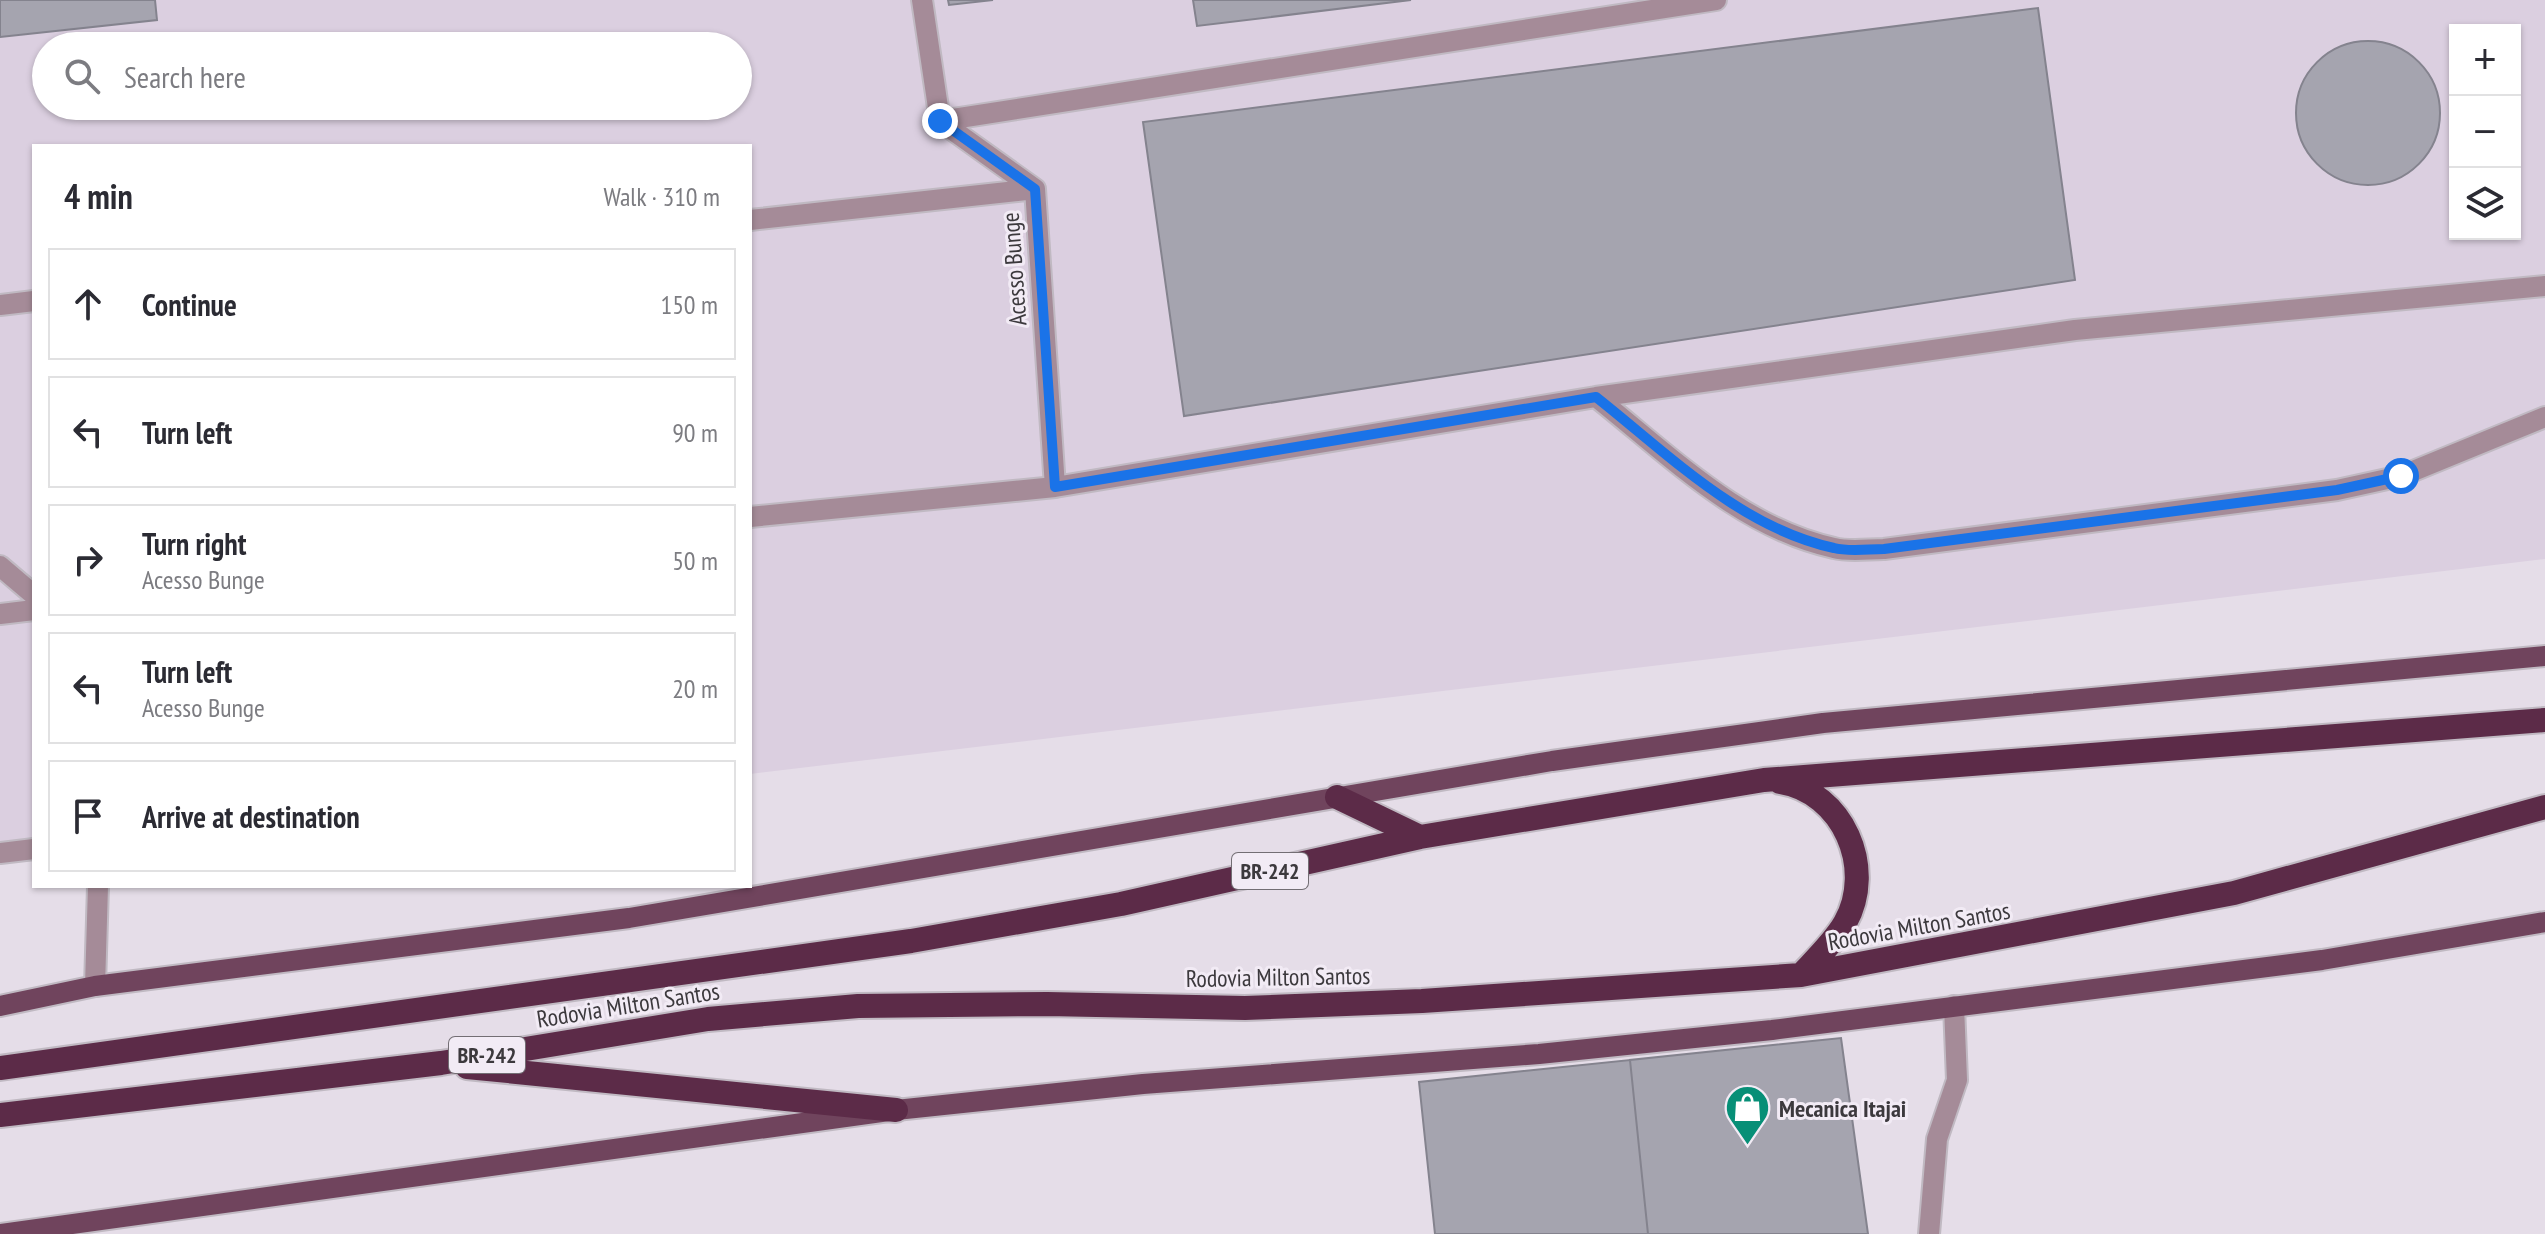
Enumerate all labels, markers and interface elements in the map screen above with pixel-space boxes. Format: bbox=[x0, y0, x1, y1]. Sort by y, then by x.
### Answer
map controls bbox=[2449, 24, 2521, 240]
button: + bbox=[2449, 24, 2521, 96]
search box bbox=[32, 32, 752, 120]
icon: search bbox=[60, 54, 104, 98]
text: Search here bbox=[124, 57, 246, 96]
button: − bbox=[2449, 96, 2521, 168]
route end bbox=[922, 103, 958, 139]
button: layers bbox=[2449, 168, 2521, 240]
text: 4 min bbox=[64, 174, 133, 218]
text: Walk · 310 m bbox=[603, 180, 720, 213]
street label: Acesso Bunge bbox=[995, 211, 1033, 327]
icon: ahead bbox=[66, 282, 110, 326]
text: Continue bbox=[142, 285, 237, 324]
text: 150 m bbox=[660, 288, 718, 321]
icon: left bbox=[66, 410, 110, 454]
text: Turn left bbox=[142, 413, 232, 452]
text: 90 m bbox=[672, 416, 718, 449]
route start bbox=[2383, 458, 2419, 494]
text: Turn right bbox=[142, 524, 246, 563]
icon: right bbox=[66, 538, 110, 582]
text: 50 m bbox=[672, 544, 718, 577]
text: Acesso Bunge bbox=[142, 563, 265, 596]
text: Turn left bbox=[142, 652, 232, 691]
icon: left bbox=[66, 666, 110, 710]
text: 20 m bbox=[672, 672, 718, 705]
text: Acesso Bunge bbox=[142, 691, 265, 724]
icon: arrive bbox=[66, 794, 110, 838]
text: Arrive at destination bbox=[142, 797, 360, 836]
road number: BR-242 bbox=[1232, 853, 1308, 889]
street label: Rodovia Milton Santos bbox=[1825, 895, 2013, 957]
street label: Rodovia Milton Santos bbox=[1186, 960, 1370, 994]
street label: Rodovia Milton Santos bbox=[534, 975, 722, 1035]
road number: BR-242 bbox=[449, 1037, 525, 1073]
shop icon: Mecanica Itajai bbox=[1724, 1084, 1772, 1147]
place label: Mecanica Itajai bbox=[1779, 1093, 1906, 1124]

